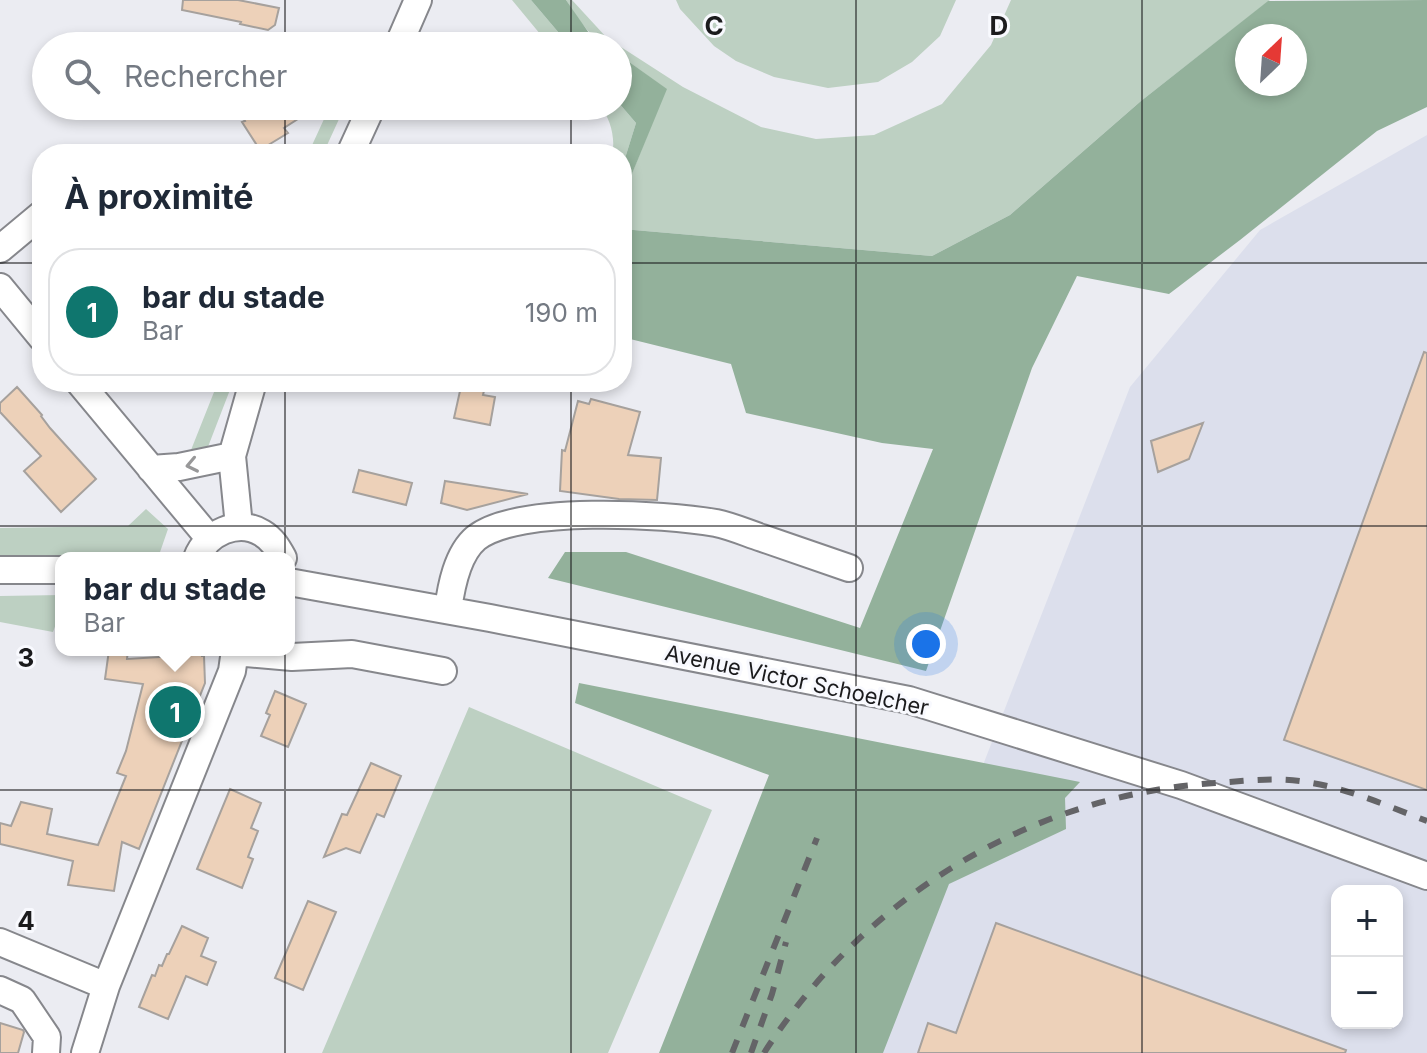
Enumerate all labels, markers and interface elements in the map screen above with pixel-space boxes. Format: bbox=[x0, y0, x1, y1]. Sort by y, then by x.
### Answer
text: C bbox=[704, 10, 724, 41]
text: D bbox=[990, 10, 1008, 41]
north arrow bbox=[1235, 24, 1307, 96]
search box bbox=[32, 32, 632, 120]
icon: search bbox=[60, 54, 104, 98]
text: Rechercher bbox=[124, 58, 287, 94]
text: À proximité bbox=[64, 176, 254, 217]
text: bar du stade bbox=[142, 279, 325, 315]
text: 1 bbox=[86, 297, 98, 328]
text: 190 m bbox=[525, 297, 598, 328]
text: Bar bbox=[142, 315, 183, 346]
one-way arrow bbox=[185, 455, 199, 472]
popup bbox=[55, 552, 295, 656]
text: bar du stade bbox=[84, 571, 266, 607]
text: Bar bbox=[84, 607, 125, 638]
your location bbox=[906, 624, 946, 664]
street label: Avenue Victor Schoelcher bbox=[663, 639, 931, 721]
text: 3 bbox=[18, 642, 34, 673]
pin: 1 bbox=[149, 682, 201, 742]
map controls bbox=[1331, 885, 1403, 1029]
button: + bbox=[1331, 885, 1403, 957]
text: 4 bbox=[17, 905, 35, 936]
button: − bbox=[1331, 957, 1403, 1029]

